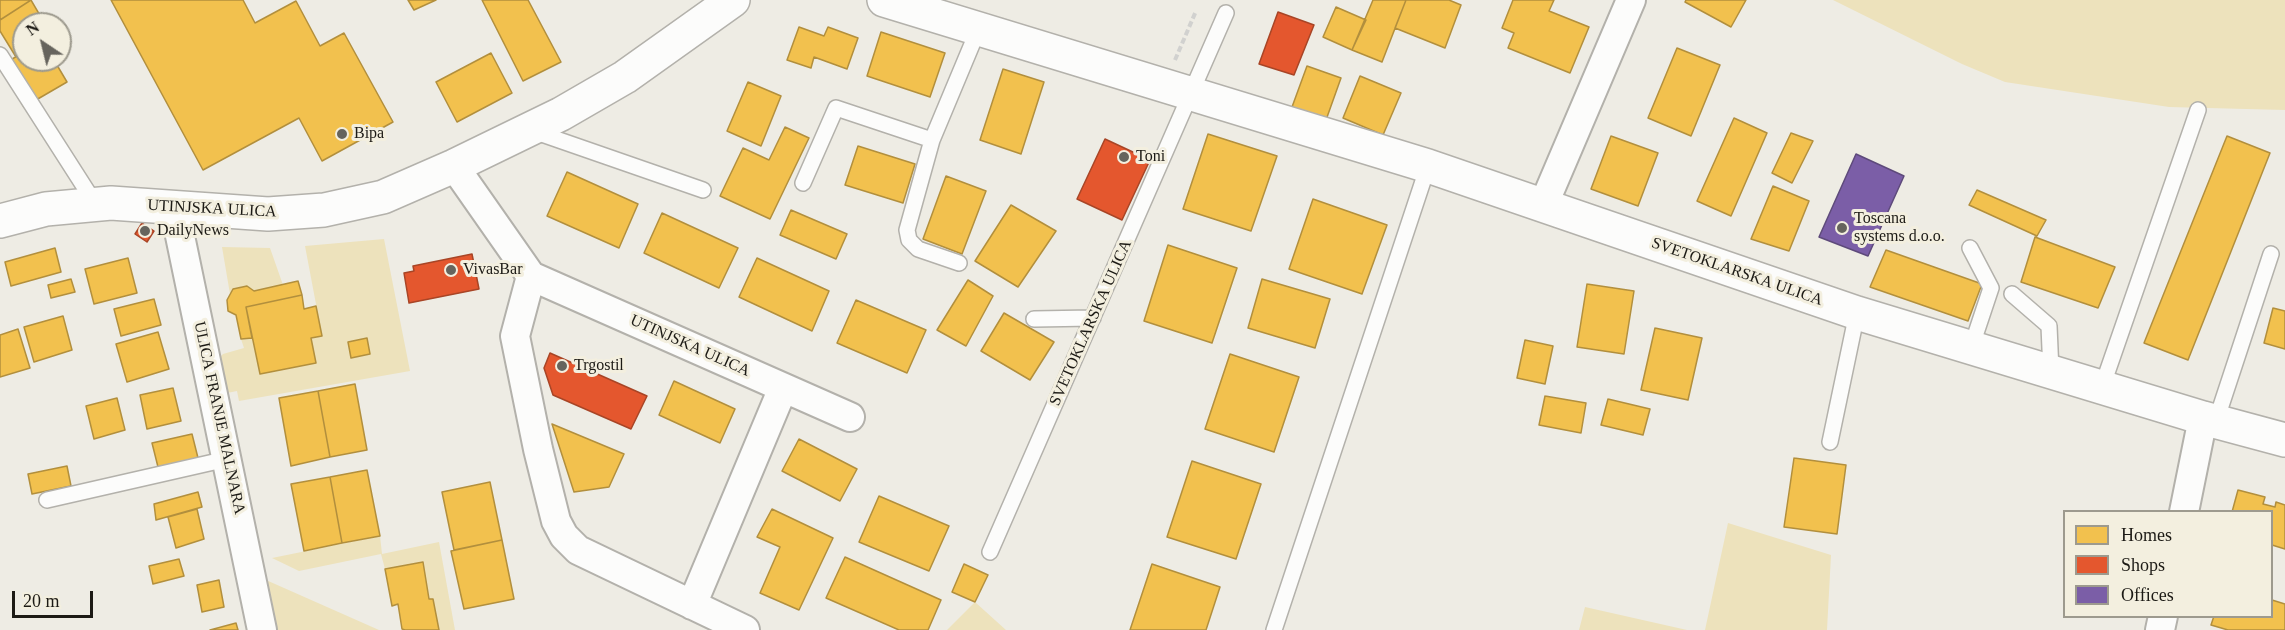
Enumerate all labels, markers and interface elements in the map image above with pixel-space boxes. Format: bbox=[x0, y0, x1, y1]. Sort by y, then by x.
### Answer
north arrow bbox=[12, 12, 72, 72]
text: N bbox=[23, 18, 42, 39]
place label: Bipa bbox=[354, 124, 384, 144]
marker: Bipa bbox=[335, 127, 349, 141]
place label: Toni bbox=[1136, 147, 1165, 167]
marker: Toni bbox=[1117, 150, 1131, 164]
street label: UTINJSKA ULICA bbox=[147, 196, 277, 222]
place label: Toscana systems d.o.o. bbox=[1854, 209, 1945, 247]
place label: DailyNews bbox=[157, 221, 229, 241]
marker: Toscana systems d.o.o. bbox=[1835, 221, 1849, 235]
marker: DailyNews bbox=[138, 224, 152, 238]
street label: SVETOKLARSKA ULICA bbox=[1649, 234, 1825, 310]
street label: SVETOKLARSKA ULICA bbox=[1046, 237, 1136, 409]
place label: VivasBar bbox=[463, 260, 522, 280]
marker: VivasBar bbox=[444, 263, 458, 277]
street label: UTINJSKA ULICA bbox=[627, 311, 753, 381]
street label: ULICA FRANJE MALNARA bbox=[189, 320, 249, 516]
place label: Trgostil bbox=[574, 356, 624, 376]
marker: Trgostil bbox=[555, 359, 569, 373]
legend bbox=[2063, 510, 2273, 618]
text: Homes bbox=[2121, 525, 2172, 545]
text: Shops bbox=[2121, 555, 2165, 575]
scale bar bbox=[15, 579, 96, 617]
text: Offices bbox=[2121, 585, 2174, 605]
text: 20 m bbox=[23, 591, 60, 611]

